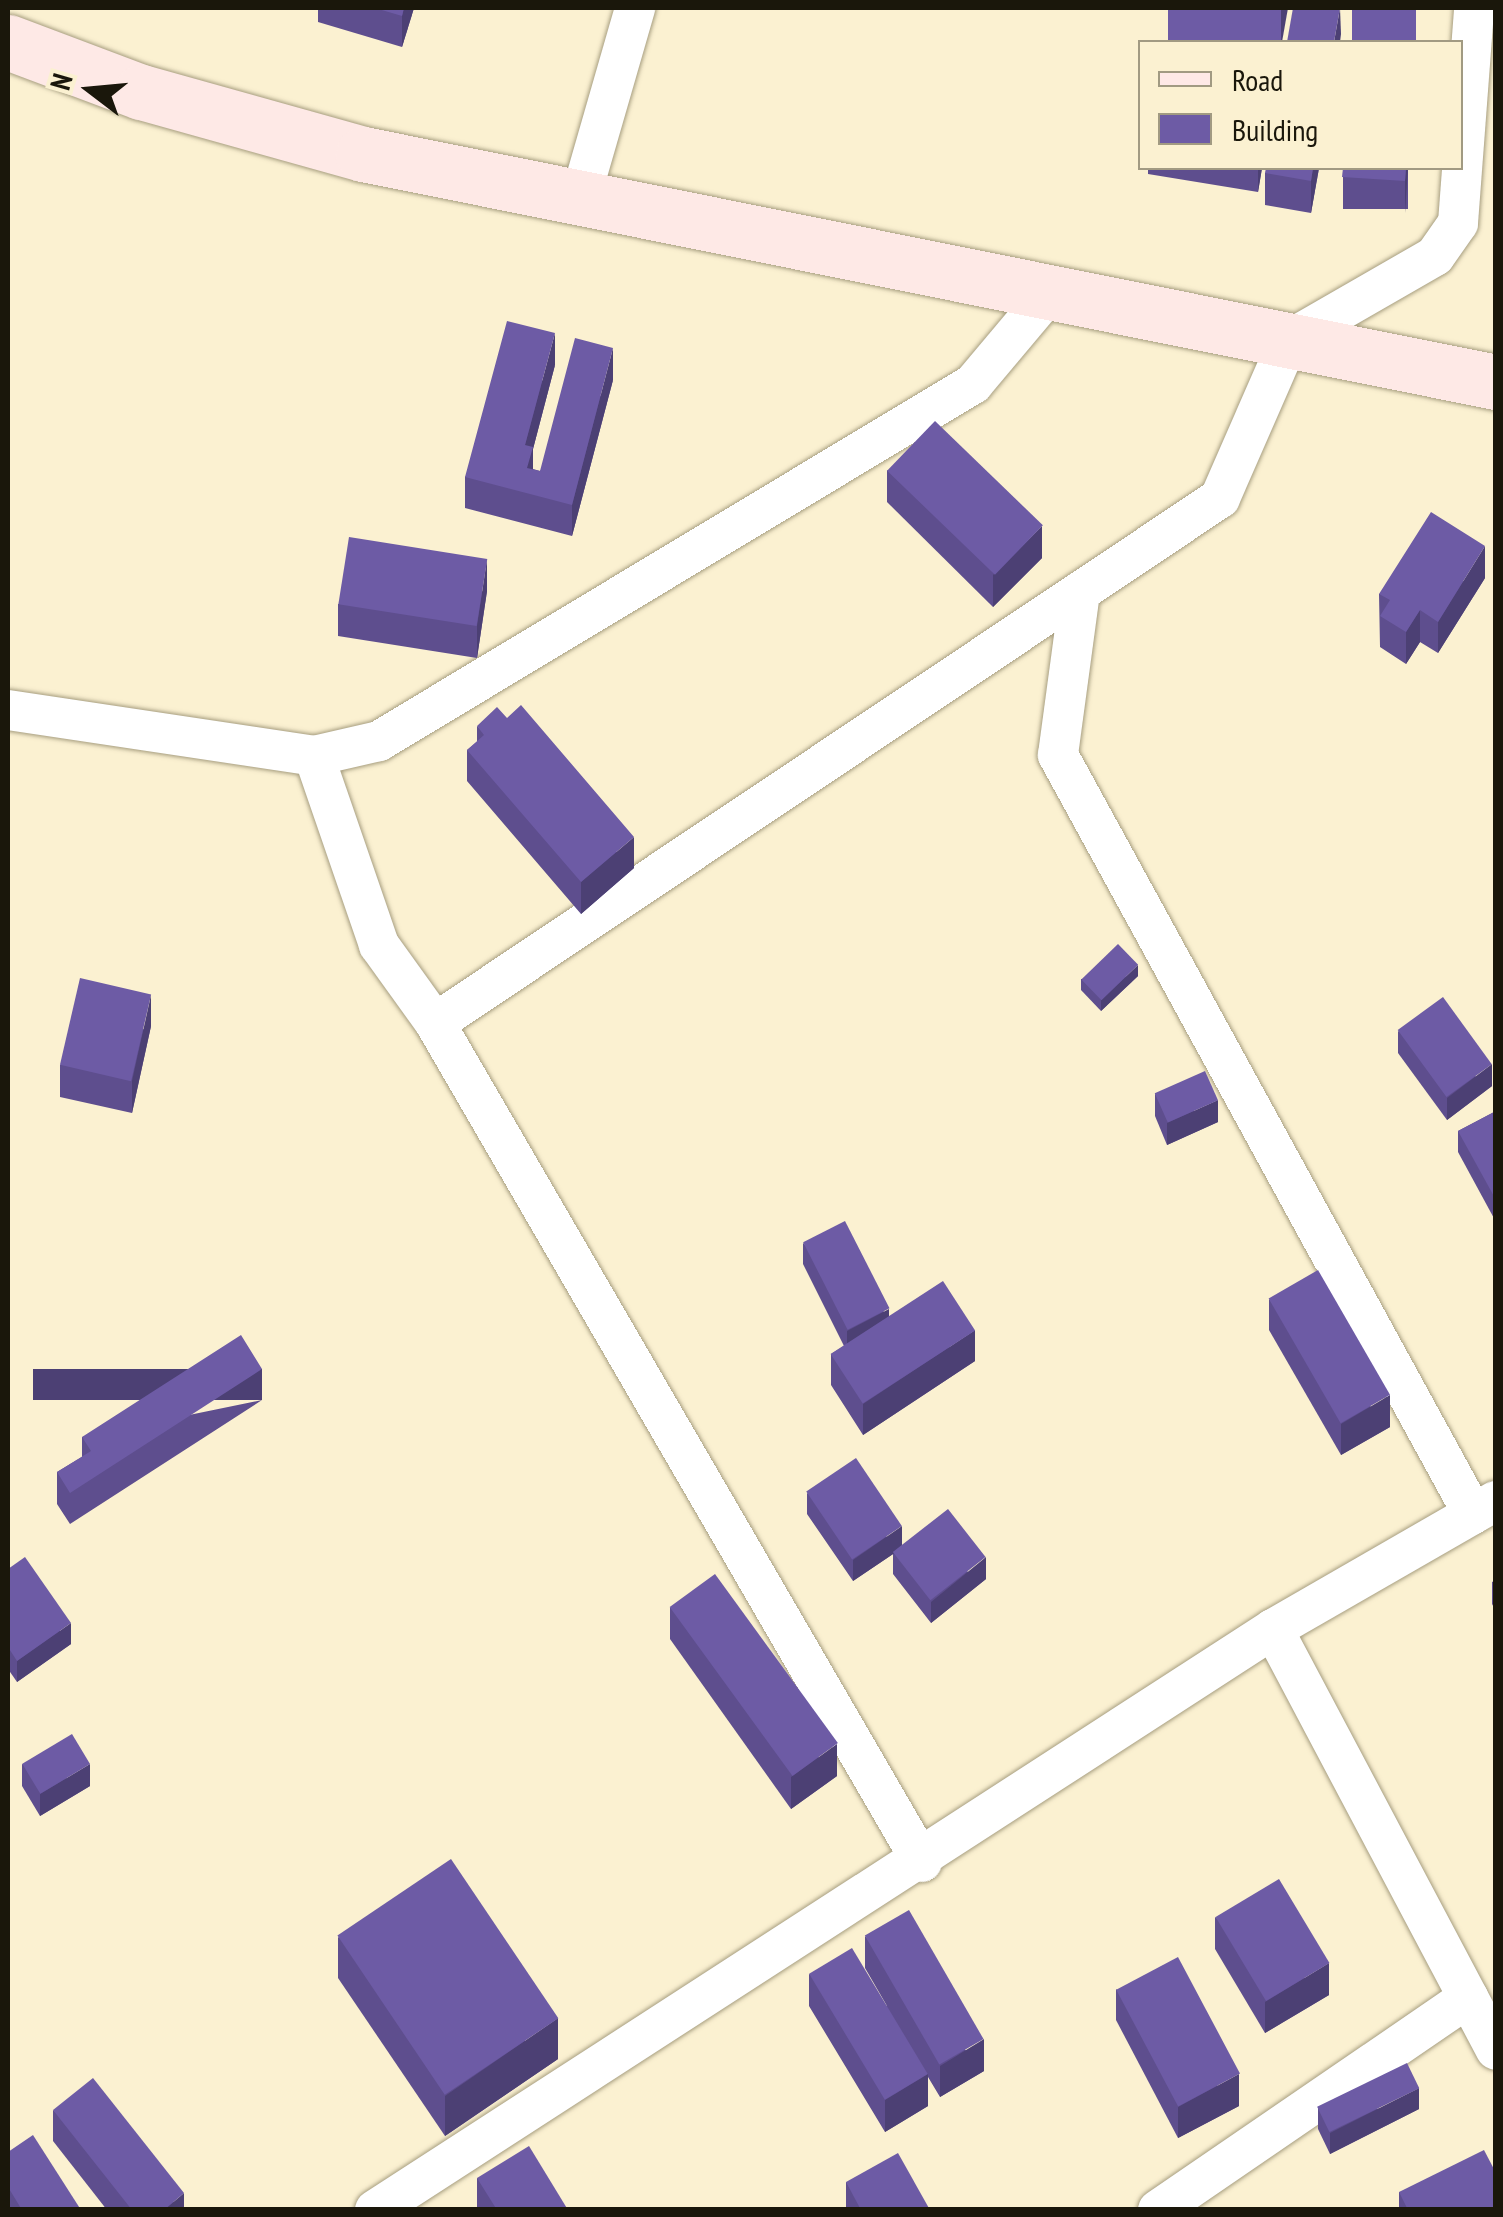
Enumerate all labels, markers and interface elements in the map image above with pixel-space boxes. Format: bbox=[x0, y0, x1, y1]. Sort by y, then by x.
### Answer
north arrow bbox=[40, 40, 140, 140]
legend bbox=[1138, 40, 1463, 170]
text: Road bbox=[1232, 60, 1283, 99]
text: N bbox=[41, 69, 81, 94]
text: Building bbox=[1232, 110, 1318, 149]

